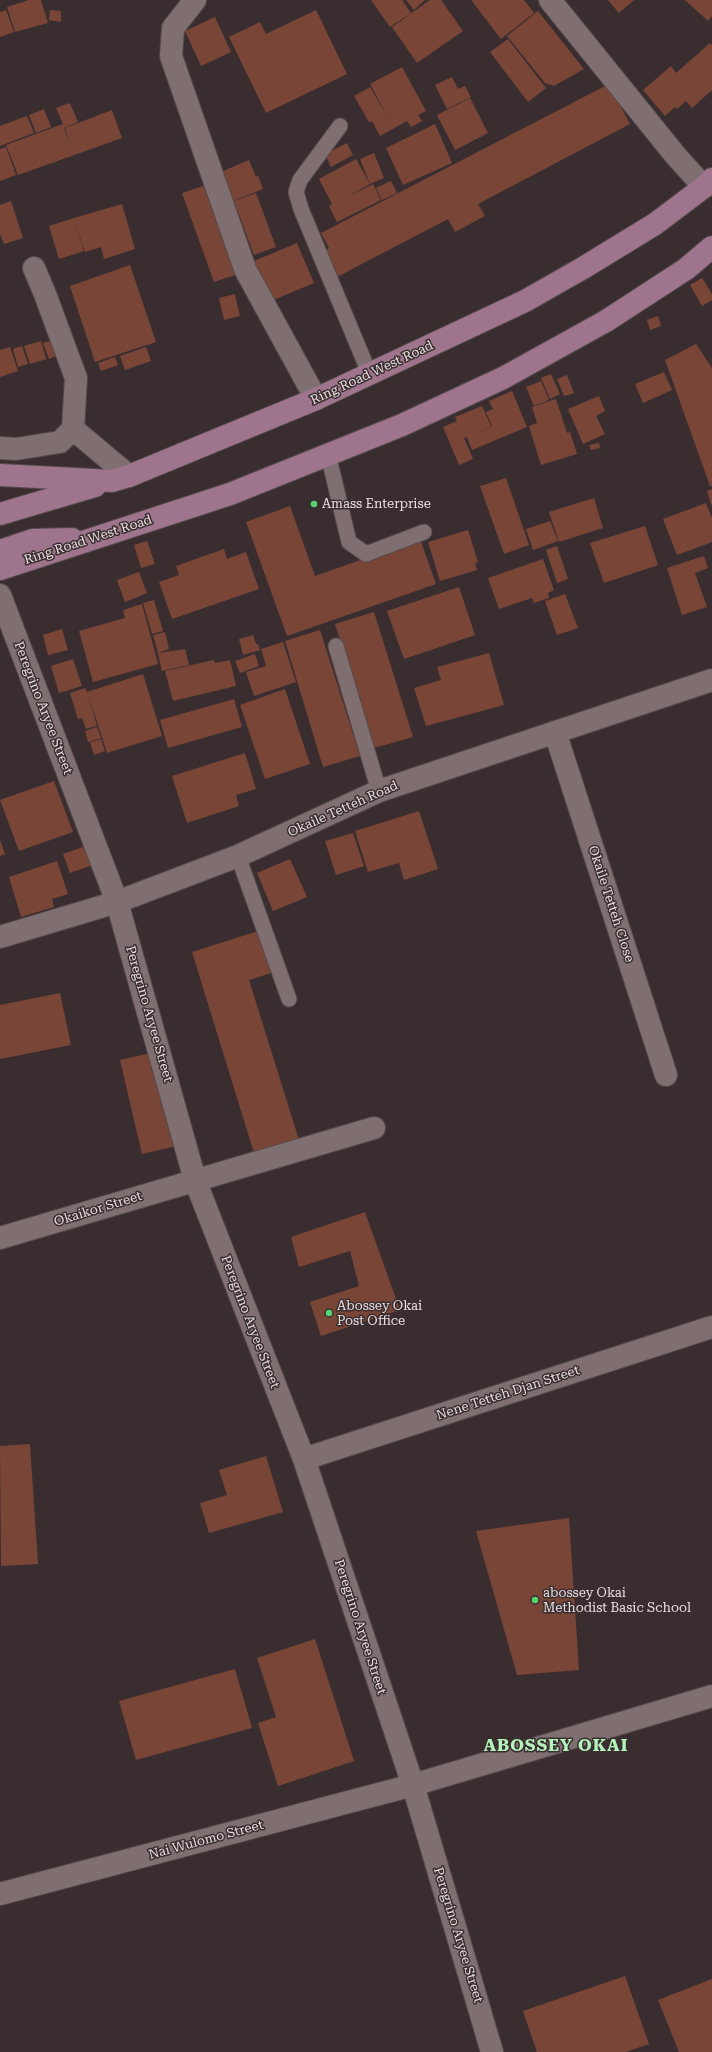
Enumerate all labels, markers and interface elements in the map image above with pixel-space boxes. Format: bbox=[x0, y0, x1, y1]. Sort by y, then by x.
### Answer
street label: Ring Road West Road bbox=[308, 338, 436, 408]
place label: Amass Enterprise bbox=[322, 496, 431, 512]
marker: Amass Enterprise bbox=[309, 499, 319, 509]
street label: Ring Road West Road bbox=[22, 512, 154, 568]
street label: Peregrino Aryee Street bbox=[10, 639, 76, 777]
street label: Okaile Tetteh Road bbox=[285, 778, 401, 840]
street label: Okaile Tetteh Close bbox=[585, 844, 637, 964]
street label: Peregrino Aryee Street bbox=[122, 944, 176, 1084]
street label: Okaikor Street bbox=[52, 1188, 144, 1230]
street label: Peregrino Aryee Street bbox=[217, 1253, 283, 1391]
place label: Abossey Okai Post Office bbox=[337, 1298, 422, 1329]
marker: Abossey Okai Post Office bbox=[324, 1308, 334, 1318]
street label: Nene Tetteh Djan Street bbox=[435, 1362, 581, 1424]
street label: Peregrino Aryee Street bbox=[331, 1558, 389, 1696]
place label: abossey Okai Methodist Basic School bbox=[543, 1585, 691, 1616]
marker: abossey Okai Methodist Basic School bbox=[530, 1595, 540, 1605]
district label: ABOSSEY OKAI bbox=[484, 1736, 628, 1756]
street label: Nai Wulomo Street bbox=[147, 1817, 265, 1863]
street label: Peregrino Aryee Street bbox=[430, 1865, 486, 2005]

